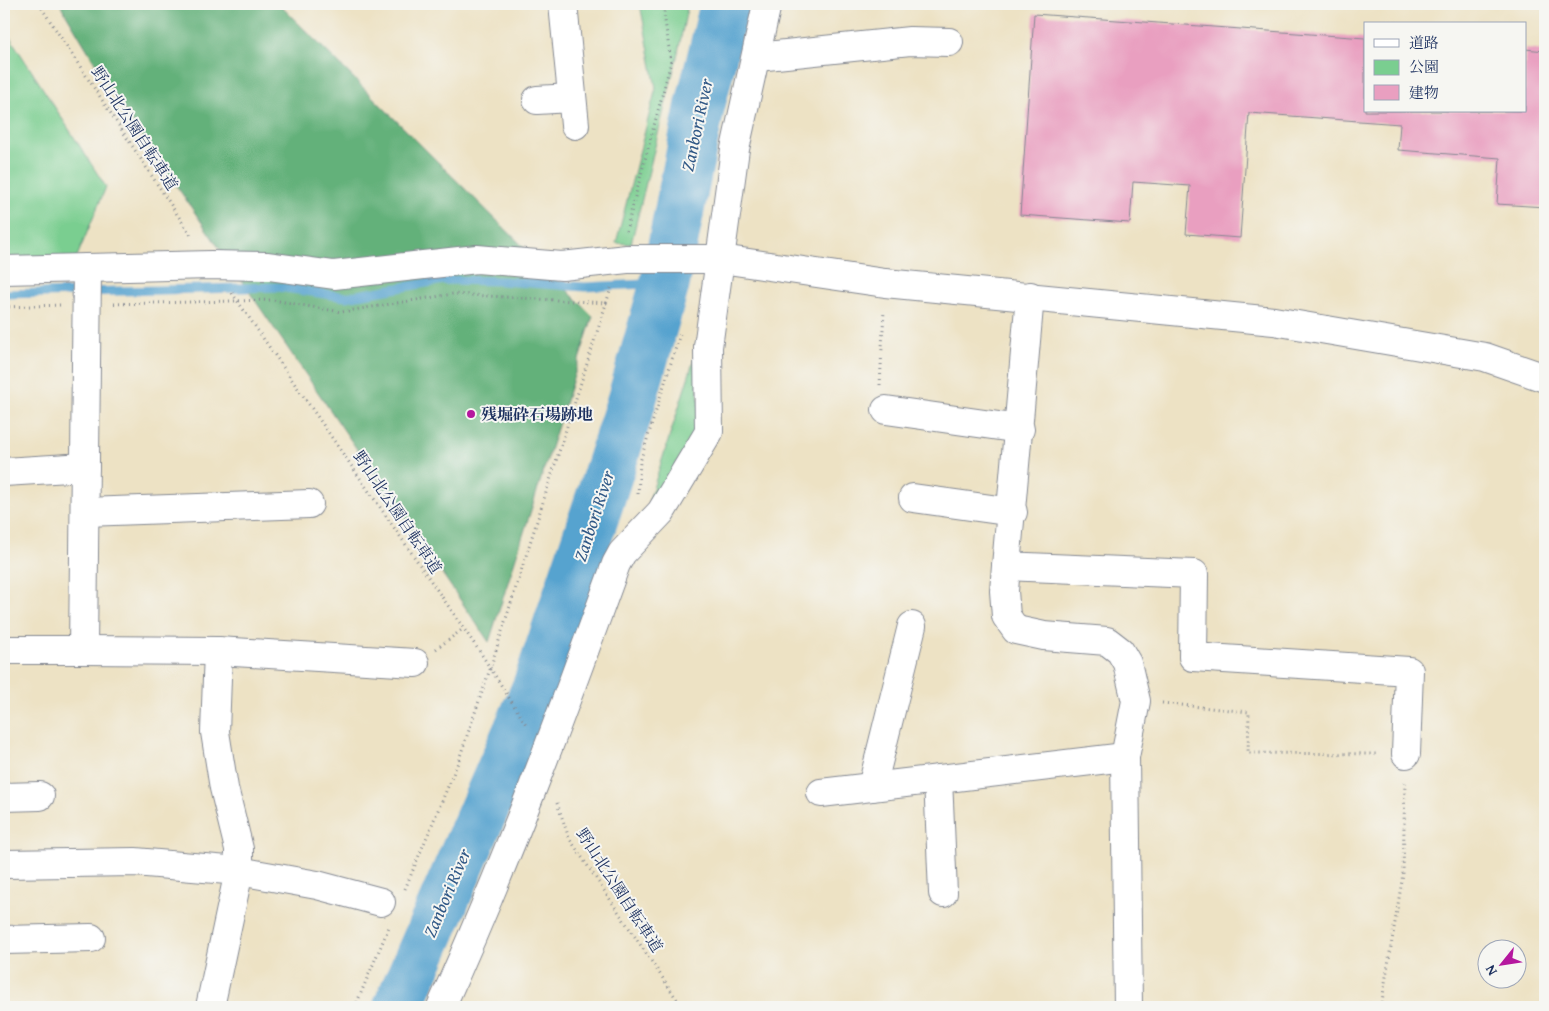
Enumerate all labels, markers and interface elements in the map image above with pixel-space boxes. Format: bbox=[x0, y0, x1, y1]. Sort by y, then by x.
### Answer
legend bbox=[1364, 22, 1526, 112]
text: 道路 bbox=[1409, 32, 1439, 53]
text: 公園 bbox=[1409, 56, 1439, 77]
street label: 野山北公園自転車道 bbox=[86, 61, 184, 195]
water label: Zanbori River bbox=[674, 75, 720, 174]
text: 建物 bbox=[1409, 82, 1439, 103]
place label: 残堀砕石場跡地 bbox=[481, 402, 593, 426]
marker: 残堀砕石場跡地 bbox=[465, 408, 477, 420]
street label: 野山北公園自転車道 bbox=[348, 446, 448, 578]
water label: Zanbori River bbox=[566, 466, 621, 565]
street label: 野山北公園自転車道 bbox=[571, 823, 669, 957]
water label: Zanbori River bbox=[416, 843, 478, 941]
north arrow bbox=[1476, 938, 1526, 988]
text: N bbox=[1479, 961, 1502, 980]

